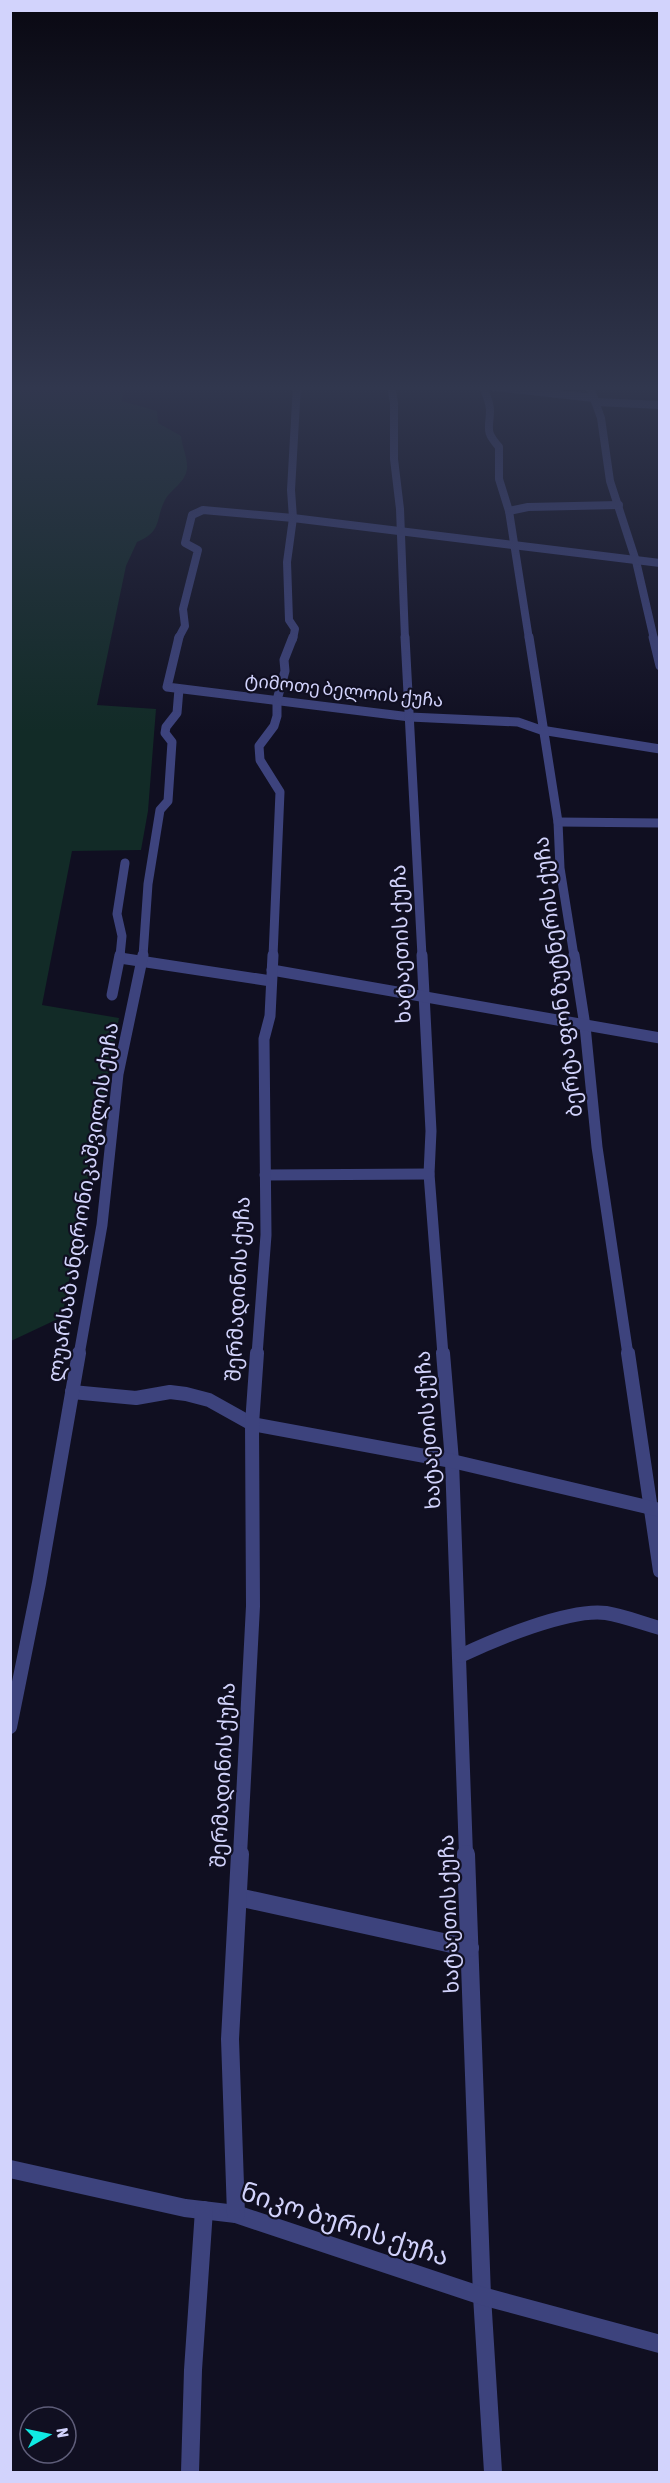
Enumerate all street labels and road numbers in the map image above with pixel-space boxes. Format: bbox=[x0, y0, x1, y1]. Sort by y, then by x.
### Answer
street label: ტიმოთე ბელოის ქუჩა bbox=[244, 669, 444, 712]
street label: ბერტა ფონ ზუტნერის ქუჩა bbox=[528, 835, 587, 1119]
street label: ხატაეთის ქუჩა bbox=[385, 864, 416, 1024]
street label: ლუარსაბ ანდრონიკაშვილის ქუჩა bbox=[42, 1020, 124, 1384]
street label: შერმადინის ქუჩა bbox=[220, 1196, 256, 1382]
street label: ხატაეთის ქუჩა bbox=[409, 1350, 446, 1510]
street label: შერმადინის ქუჩა bbox=[205, 1682, 241, 1868]
street label: ხატაეთის ქუჩა bbox=[433, 1834, 464, 1994]
street label: ნიკო ბურის ქუჩა bbox=[237, 2176, 453, 2272]

